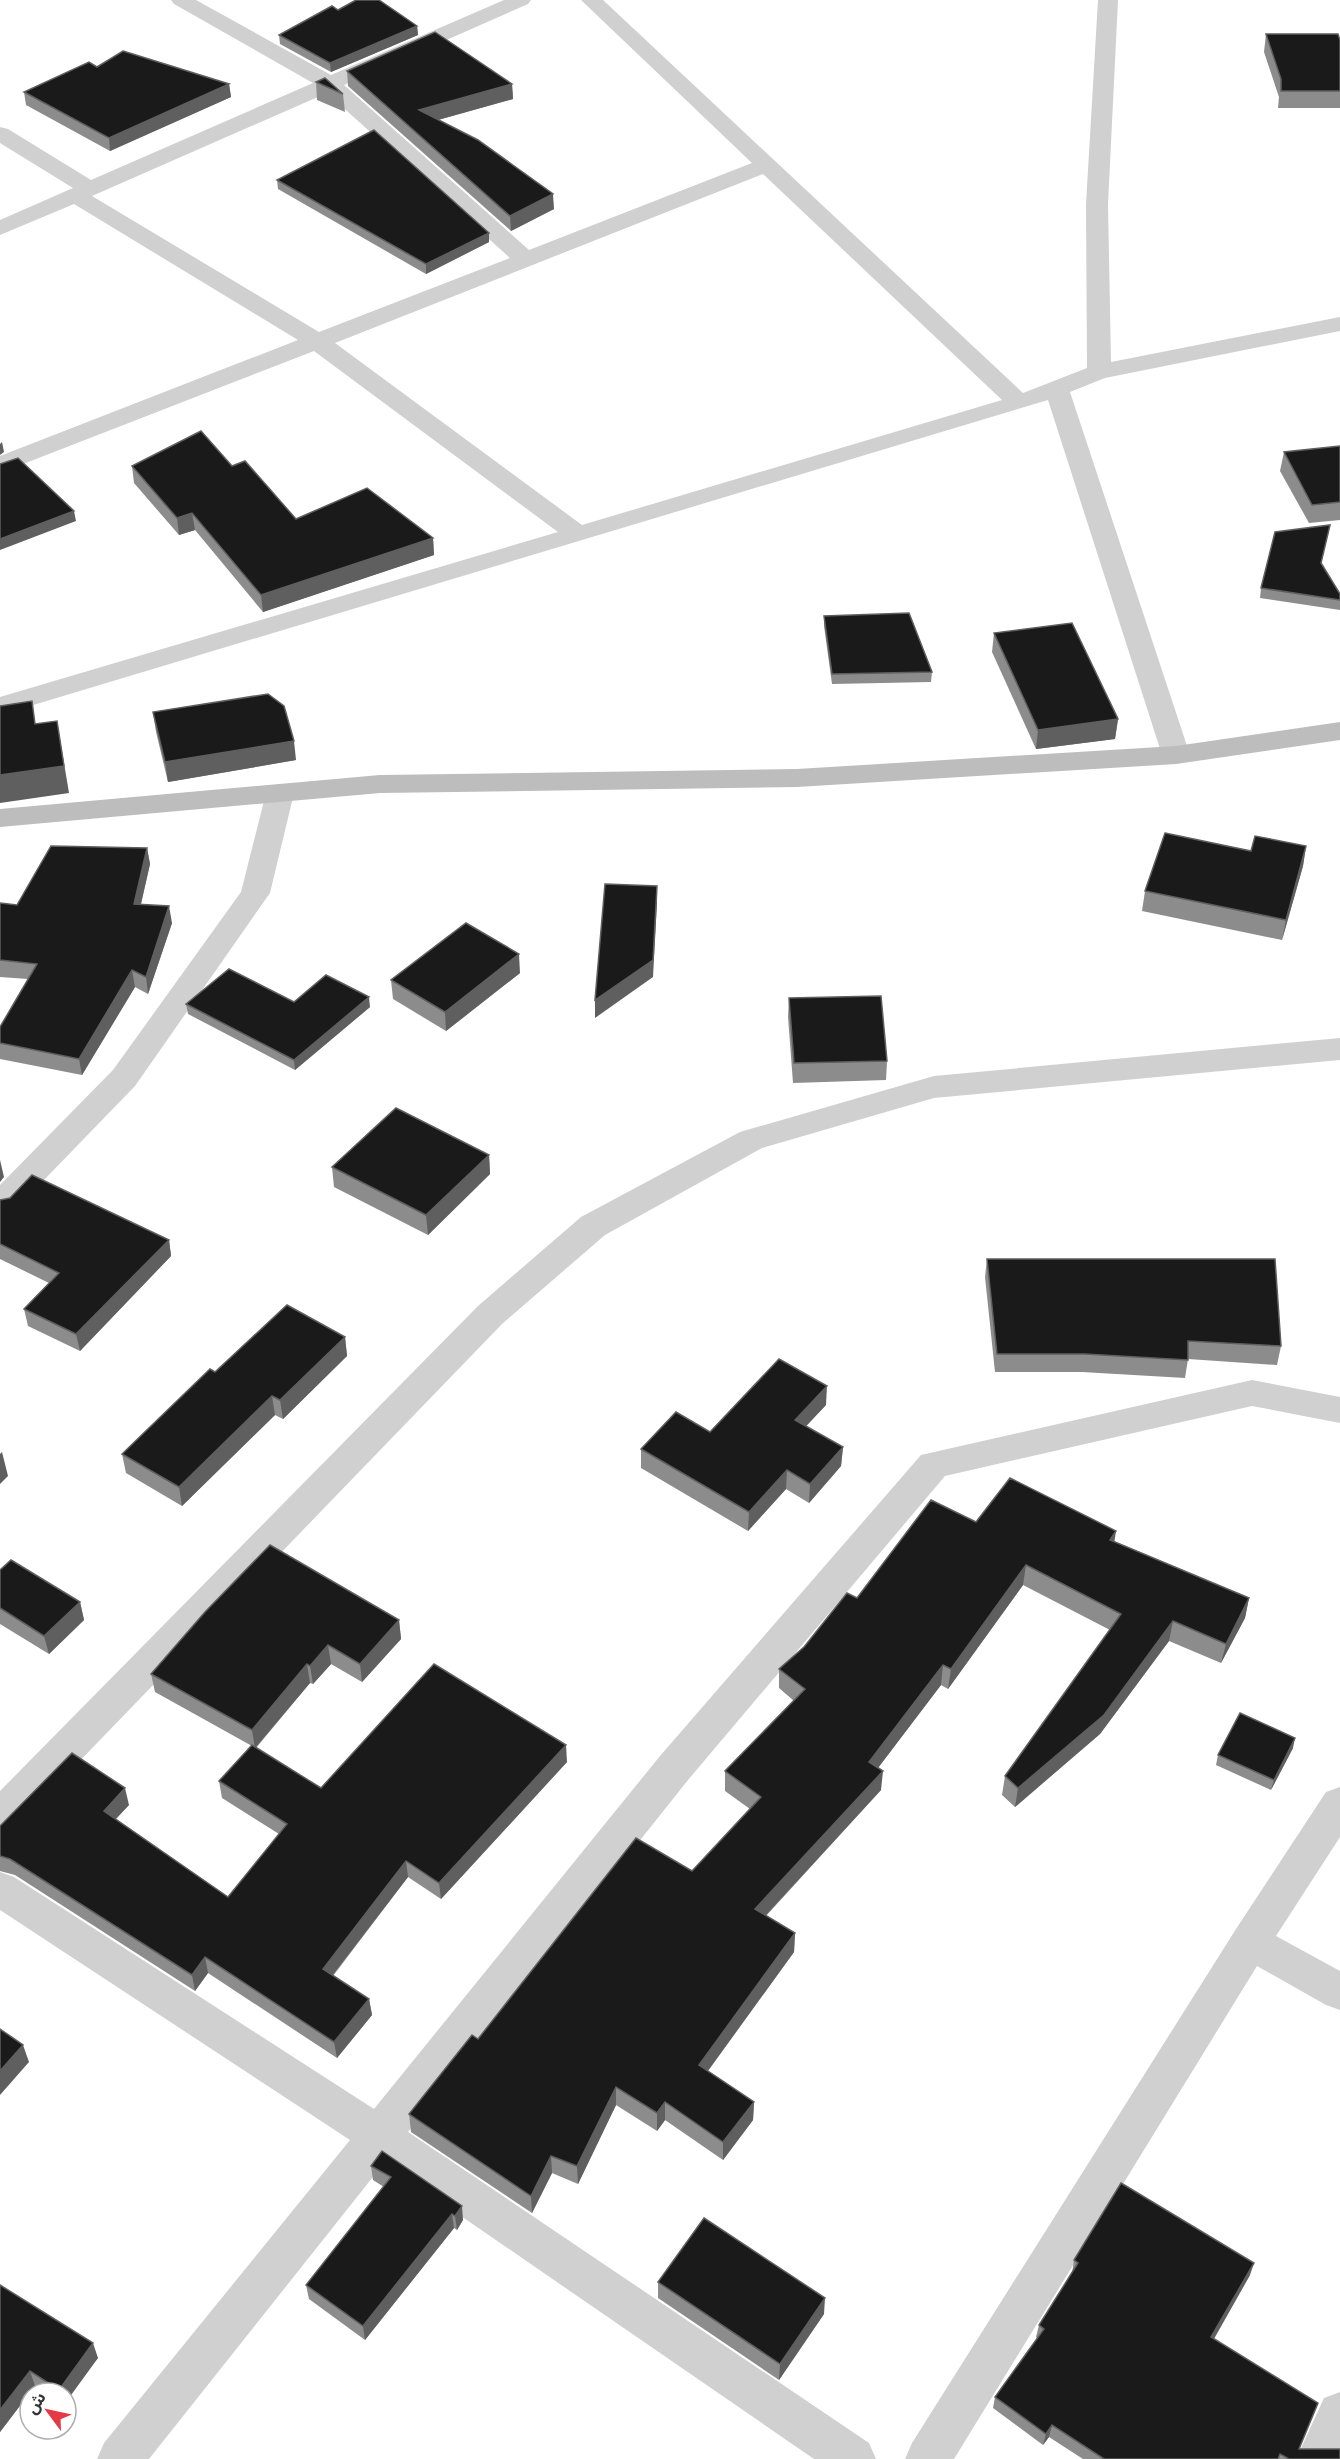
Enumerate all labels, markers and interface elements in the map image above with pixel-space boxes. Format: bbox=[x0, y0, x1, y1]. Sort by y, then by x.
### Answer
north arrow bbox=[18, 2381, 78, 2441]
text: ش bbox=[21, 2388, 50, 2417]

